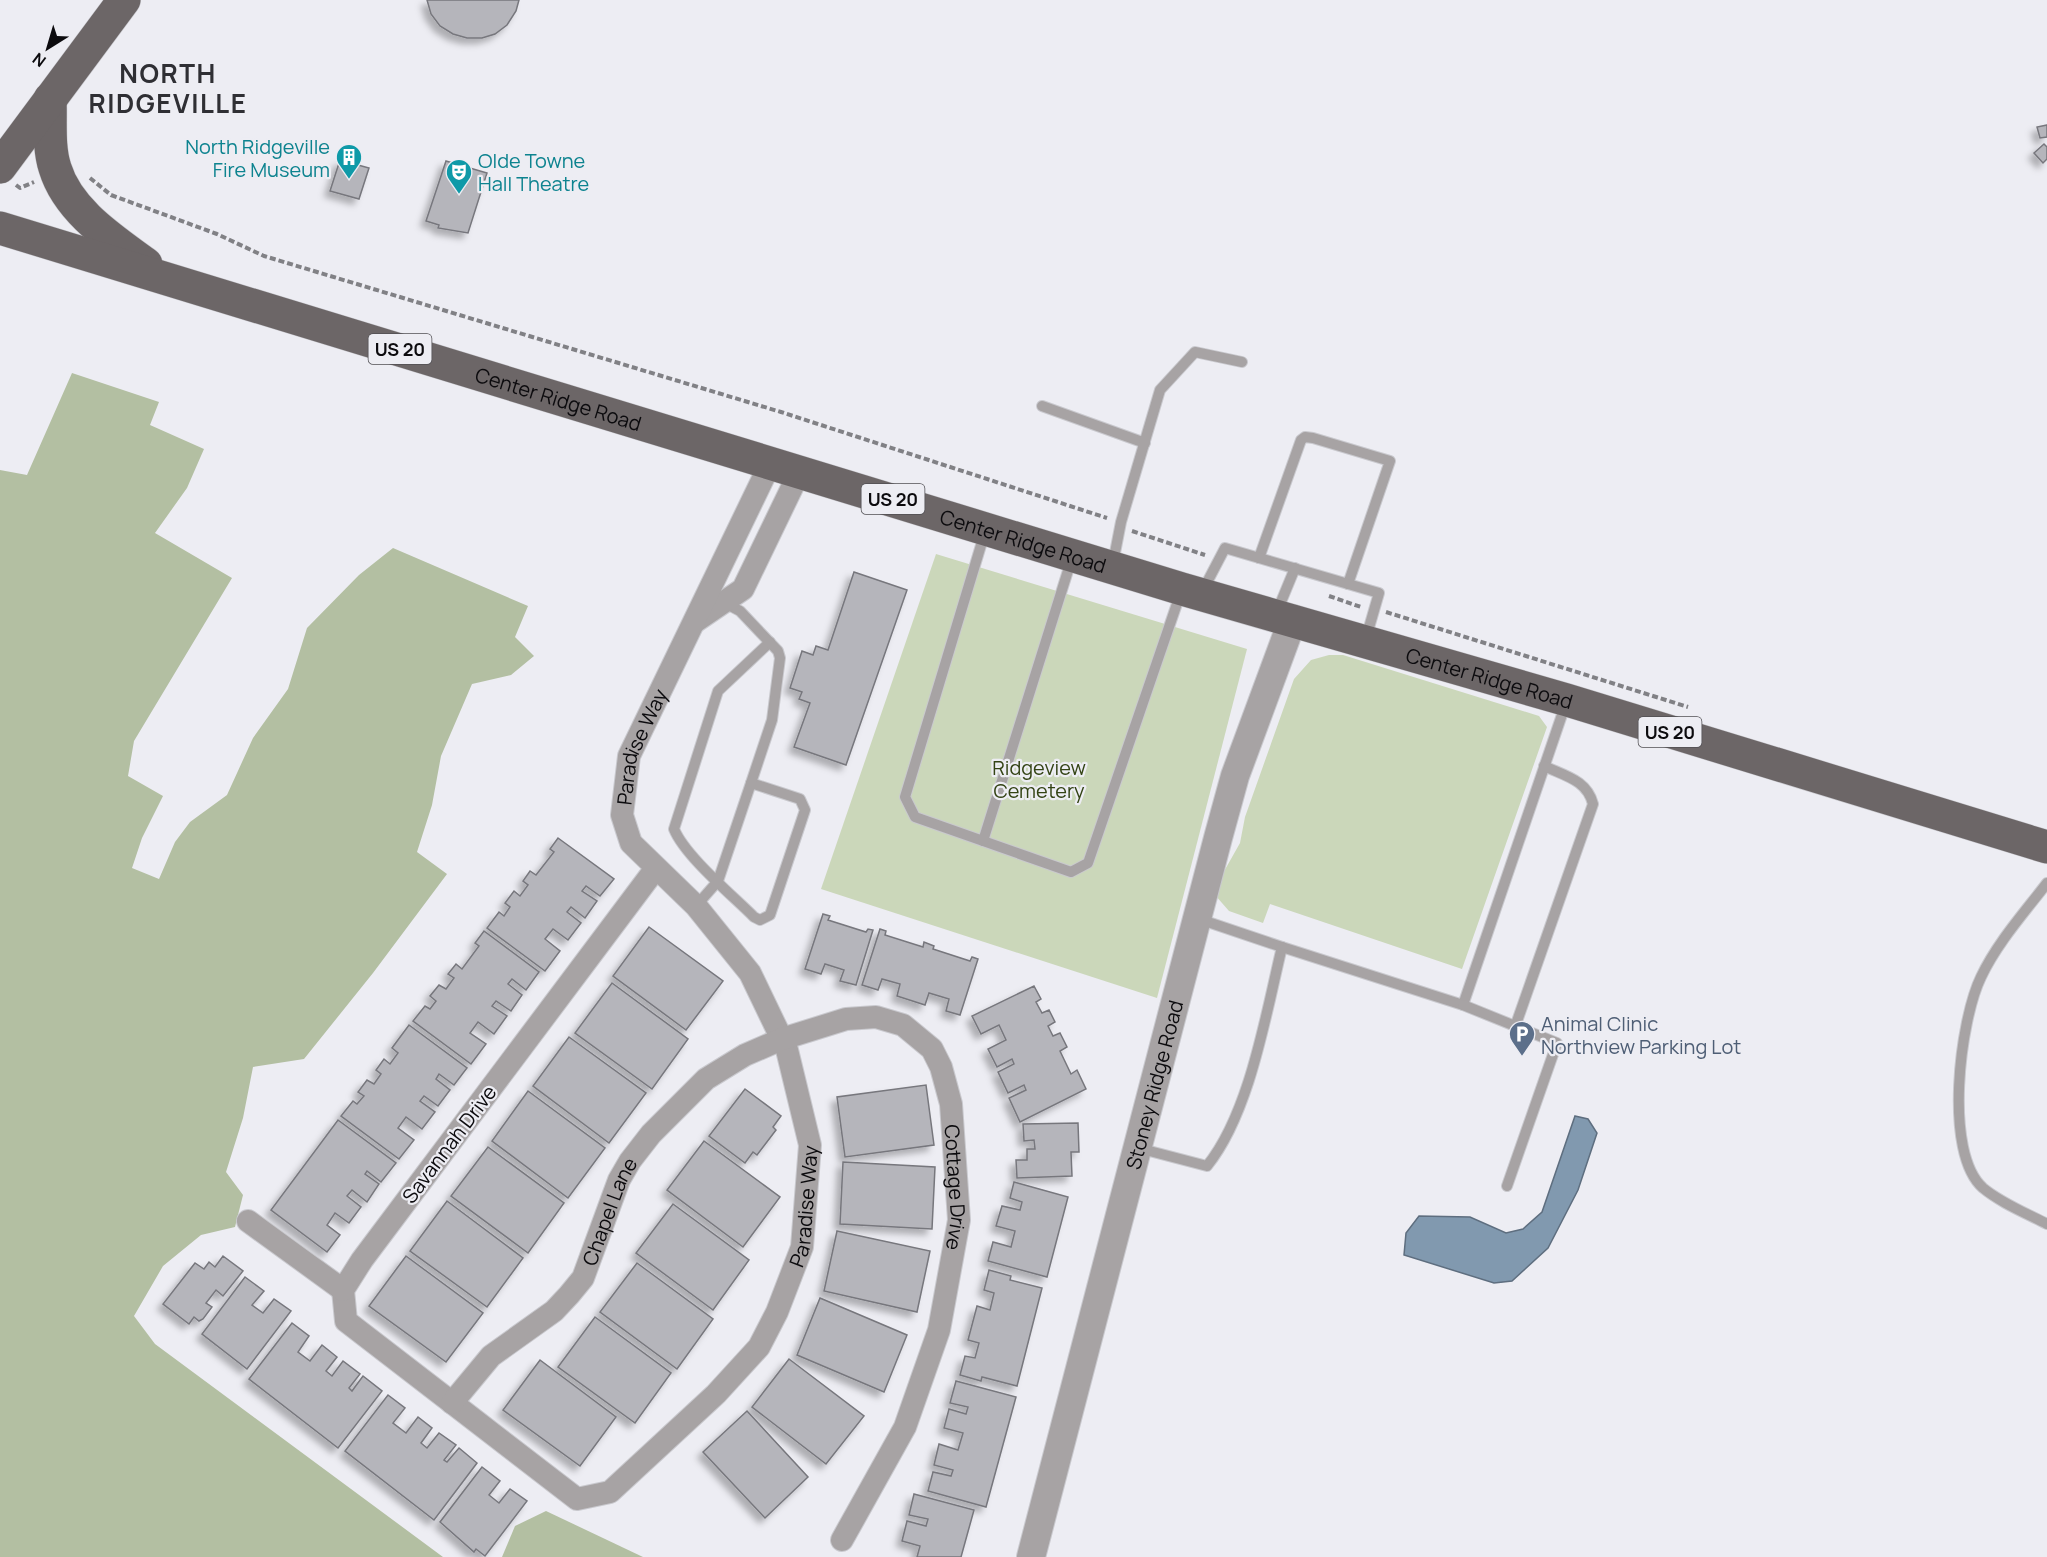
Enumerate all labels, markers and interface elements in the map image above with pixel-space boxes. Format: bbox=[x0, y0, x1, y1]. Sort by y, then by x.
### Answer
north arrow bbox=[18, 18, 78, 78]
text: N bbox=[28, 48, 50, 72]
district label: NORTH RIDGEVILLE bbox=[89, 55, 247, 121]
place label: North Ridgeville Fire Museum bbox=[185, 133, 330, 183]
building icon: North Ridgeville Fire Museum bbox=[334, 142, 364, 180]
place label: Olde Towne Hall Theatre bbox=[478, 147, 589, 197]
theatre icon: Olde Towne Hall Theatre bbox=[444, 157, 474, 195]
road number: US 20 bbox=[368, 334, 432, 364]
street label: Center Ridge Road bbox=[472, 361, 645, 437]
road number: US 20 bbox=[862, 484, 924, 514]
street label: Center Ridge Road bbox=[937, 502, 1110, 579]
street label: Center Ridge Road bbox=[1403, 641, 1576, 715]
street label: Paradise Way bbox=[610, 684, 673, 806]
road number: US 20 bbox=[1638, 717, 1702, 747]
park label: Ridgeview Cemetery bbox=[992, 754, 1086, 804]
street label: Stoney Ridge Road bbox=[1119, 997, 1189, 1172]
place label: Animal Clinic Northview Parking Lot bbox=[1541, 1010, 1741, 1060]
parking icon: Animal Clinic Northview Parking Lot bbox=[1507, 1019, 1537, 1057]
street label: Savannah Drive bbox=[396, 1079, 502, 1209]
street label: Cottage Drive bbox=[939, 1124, 973, 1253]
street label: Paradise Way bbox=[782, 1144, 823, 1271]
street label: Chapel Lane bbox=[575, 1152, 643, 1269]

